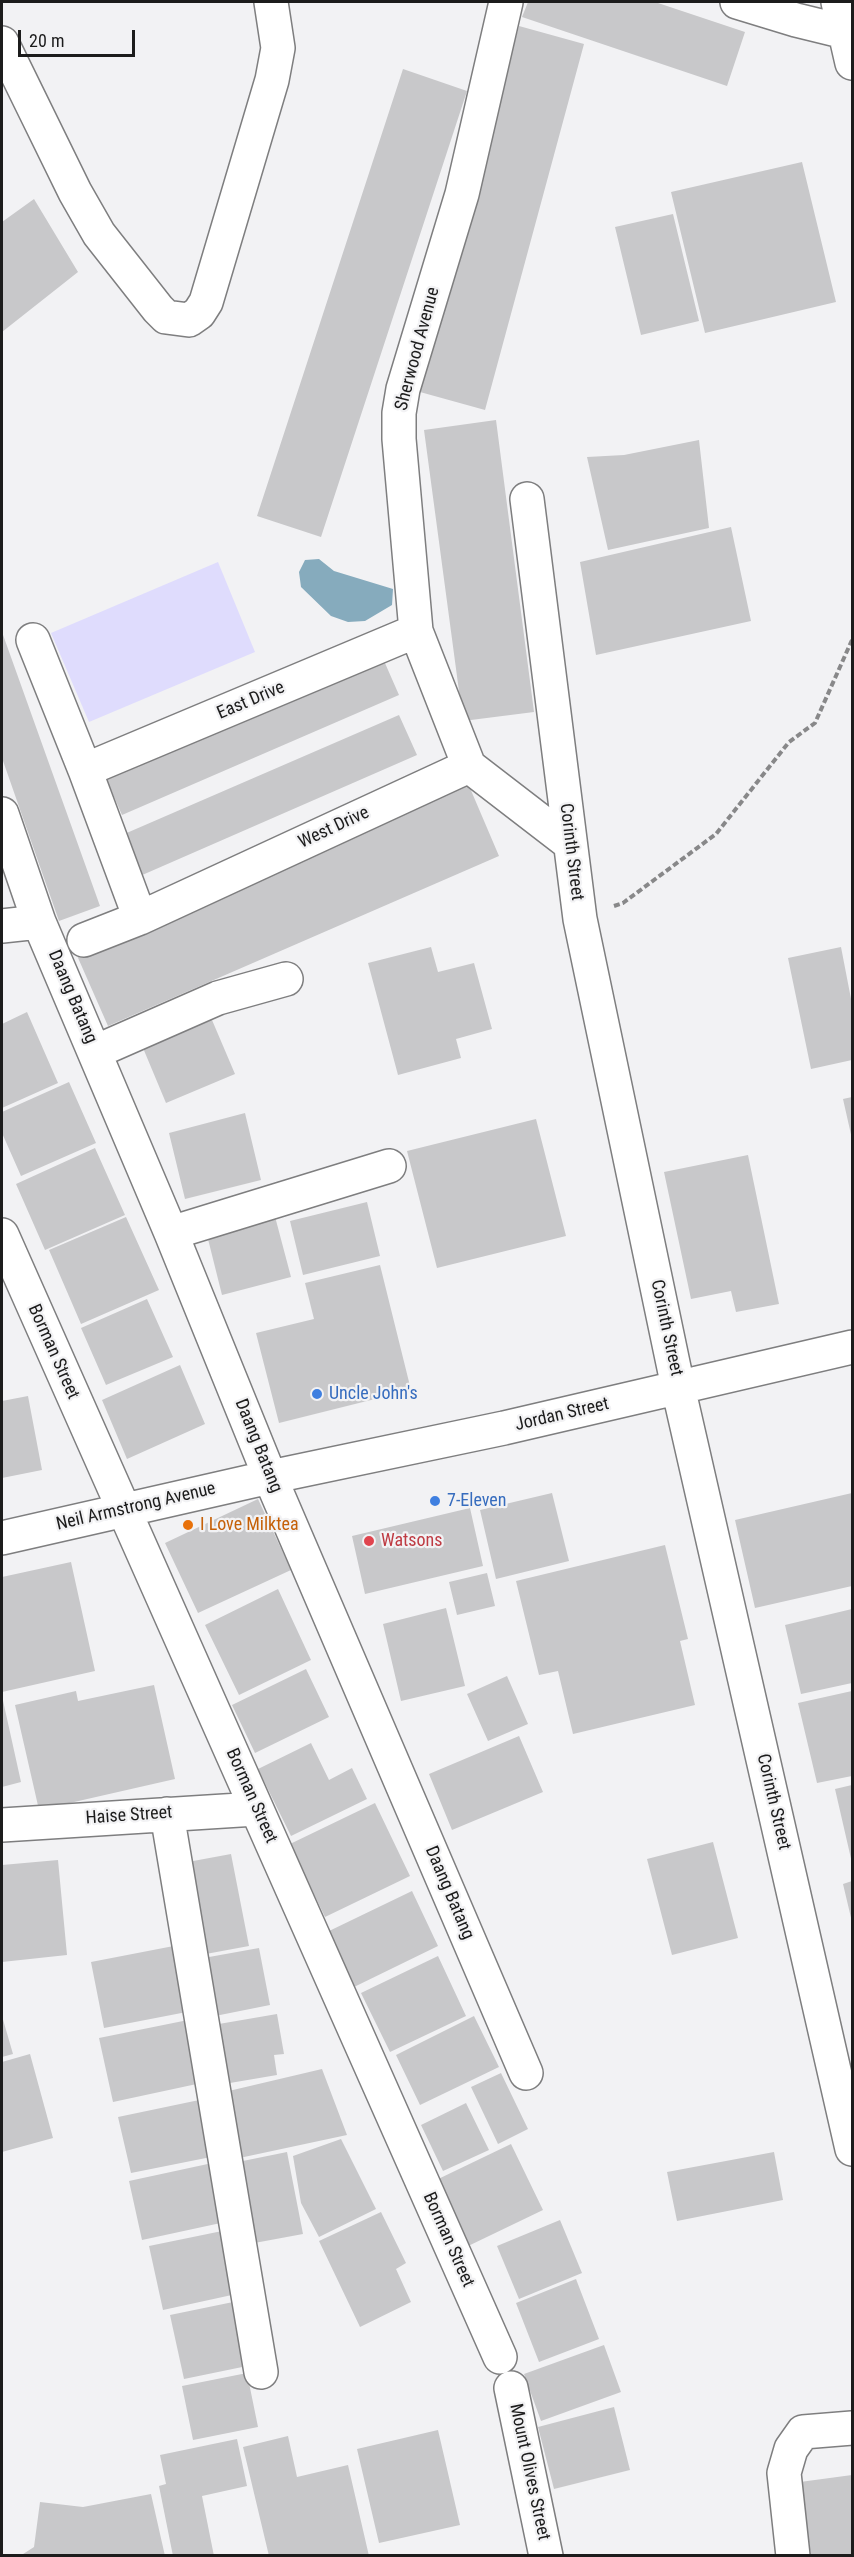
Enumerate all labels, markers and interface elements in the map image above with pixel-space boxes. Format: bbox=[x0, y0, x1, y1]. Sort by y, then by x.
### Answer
scale bar bbox=[21, 18, 138, 56]
text: 20 m bbox=[29, 30, 64, 51]
street label: Sherwood Avenue bbox=[391, 285, 445, 413]
street label: East Drive bbox=[214, 677, 288, 725]
street label: West Drive bbox=[295, 802, 373, 854]
street label: Corinth Street bbox=[554, 802, 588, 902]
street label: Daang Batang bbox=[43, 947, 101, 1047]
street label: Corinth Street bbox=[645, 1278, 687, 1378]
street label: Borman Street bbox=[22, 1301, 84, 1403]
place label: Uncle John's bbox=[329, 1383, 418, 1405]
marker: Uncle John's bbox=[310, 1387, 324, 1401]
street label: Jordan Street bbox=[513, 1394, 611, 1436]
street label: Daang Batang bbox=[229, 1396, 287, 1496]
street label: Neil Armstrong Avenue bbox=[54, 1478, 218, 1536]
place label: 7-Eleven bbox=[447, 1490, 506, 1512]
marker: 7-Eleven bbox=[428, 1494, 442, 1508]
place label: I Love Milktea bbox=[200, 1514, 299, 1536]
marker: I Love Milktea bbox=[181, 1518, 195, 1532]
place label: Watsons bbox=[381, 1530, 443, 1552]
marker: Watsons bbox=[362, 1534, 376, 1548]
street label: Borman Street bbox=[220, 1745, 282, 1847]
street label: Corinth Street bbox=[751, 1752, 795, 1852]
street label: Haise Street bbox=[85, 1802, 173, 1830]
street label: Daang Batang bbox=[420, 1843, 478, 1943]
street label: Borman Street bbox=[417, 2189, 479, 2291]
street label: Mount Olives Street bbox=[504, 2402, 554, 2542]

